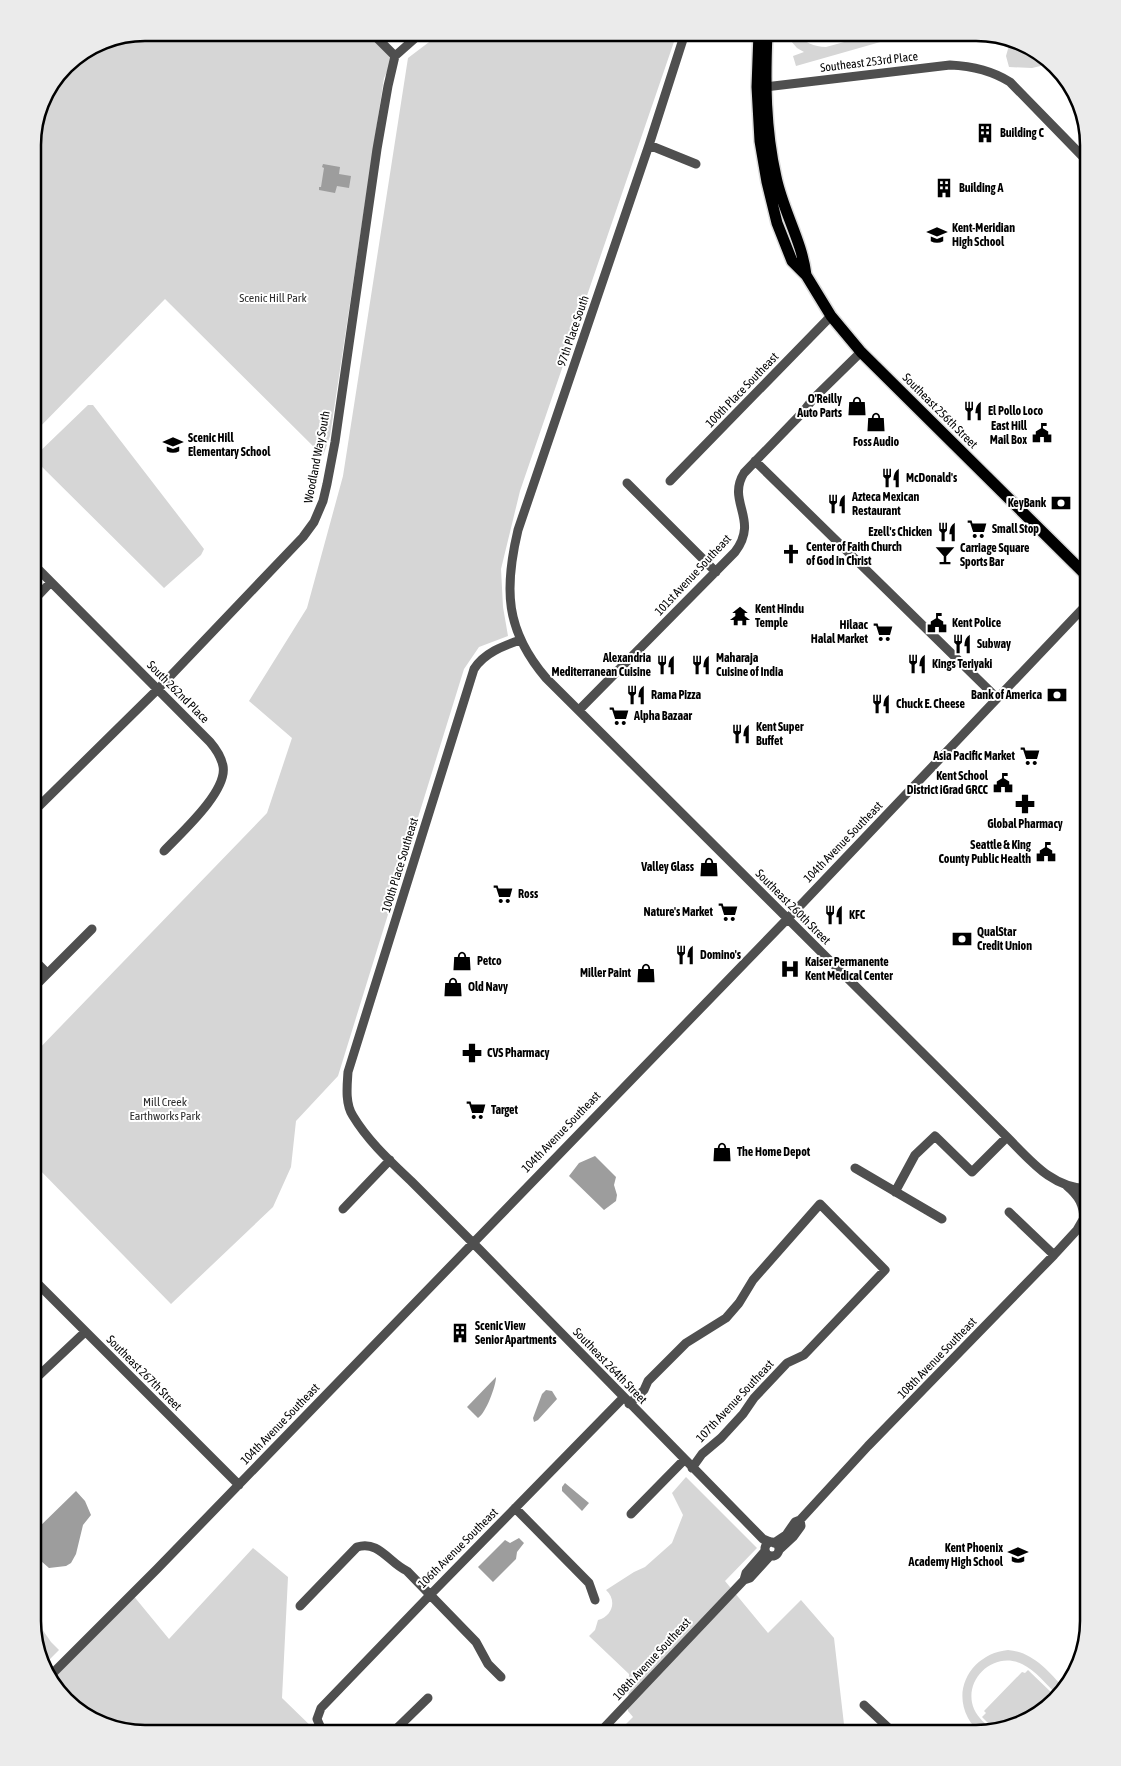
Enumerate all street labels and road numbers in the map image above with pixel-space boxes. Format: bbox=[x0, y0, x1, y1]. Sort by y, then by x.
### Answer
street label: Southeast 253rd Place bbox=[819, 49, 919, 75]
street label: 97th Place South bbox=[554, 294, 592, 368]
street label: 100th Place Southeast bbox=[703, 349, 782, 430]
street label: Southeast 256th Street bbox=[900, 371, 981, 452]
street label: Woodland Way South bbox=[301, 410, 333, 504]
street label: 101st Avenue Southeast bbox=[652, 531, 734, 618]
street label: South 262nd Place bbox=[144, 658, 212, 726]
street label: 104th Avenue Southeast bbox=[801, 798, 886, 885]
street label: 100th Place Southeast bbox=[379, 815, 421, 914]
street label: Southeast 260th Street bbox=[753, 867, 834, 948]
street label: 104th Avenue Southeast bbox=[519, 1088, 604, 1175]
street label: 108th Avenue Southeast bbox=[895, 1314, 980, 1401]
street label: Southeast 264th Street bbox=[570, 1325, 650, 1407]
street label: Southeast 267th Street bbox=[104, 1333, 185, 1414]
street label: 107th Avenue Southeast bbox=[693, 1357, 777, 1445]
street label: 104th Avenue Southeast bbox=[238, 1380, 323, 1467]
street label: 106th Avenue Southeast bbox=[415, 1505, 501, 1591]
street label: 108th Avenue Southeast bbox=[610, 1615, 694, 1703]

